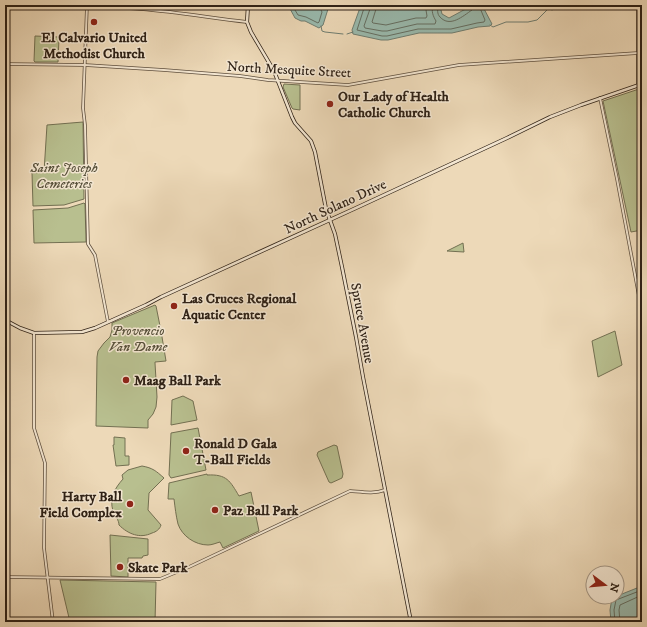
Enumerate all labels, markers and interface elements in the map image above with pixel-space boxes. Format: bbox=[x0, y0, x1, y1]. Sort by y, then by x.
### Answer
marker: El Calvario United Methodist Church bbox=[89, 17, 99, 27]
place label: El Calvario United Methodist Church bbox=[41, 29, 148, 63]
street label: North Mesquite Street bbox=[226, 58, 352, 82]
place label: Our Lady of Health Catholic Church bbox=[338, 88, 450, 122]
marker: Our Lady of Health Catholic Church bbox=[325, 99, 335, 109]
park label: Saint Joseph Cemeteries bbox=[29, 159, 98, 193]
street label: North Solano Drive bbox=[282, 175, 389, 238]
street label: Spruce Avenue bbox=[346, 281, 378, 365]
place label: Las Cruces Regional Aquatic Center bbox=[181, 290, 297, 324]
marker: Las Cruces Regional Aquatic Center bbox=[169, 301, 179, 311]
park label: Provencio Van Dame bbox=[109, 322, 168, 356]
place label: Maag Ball Park bbox=[134, 372, 222, 390]
marker: Maag Ball Park bbox=[121, 375, 131, 385]
place label: Ronald D Gala T-Ball Fields bbox=[193, 435, 278, 469]
marker: Ronald D Gala T-Ball Fields bbox=[181, 446, 191, 456]
place label: Harty Ball Field Complex bbox=[39, 488, 123, 522]
marker: Harty Ball Field Complex bbox=[125, 499, 135, 509]
place label: Paz Ball Park bbox=[223, 502, 300, 520]
marker: Paz Ball Park bbox=[210, 505, 220, 515]
place label: Skate Park bbox=[128, 559, 189, 577]
marker: Skate Park bbox=[115, 562, 125, 572]
north arrow bbox=[585, 565, 625, 605]
text: N bbox=[606, 581, 622, 594]

